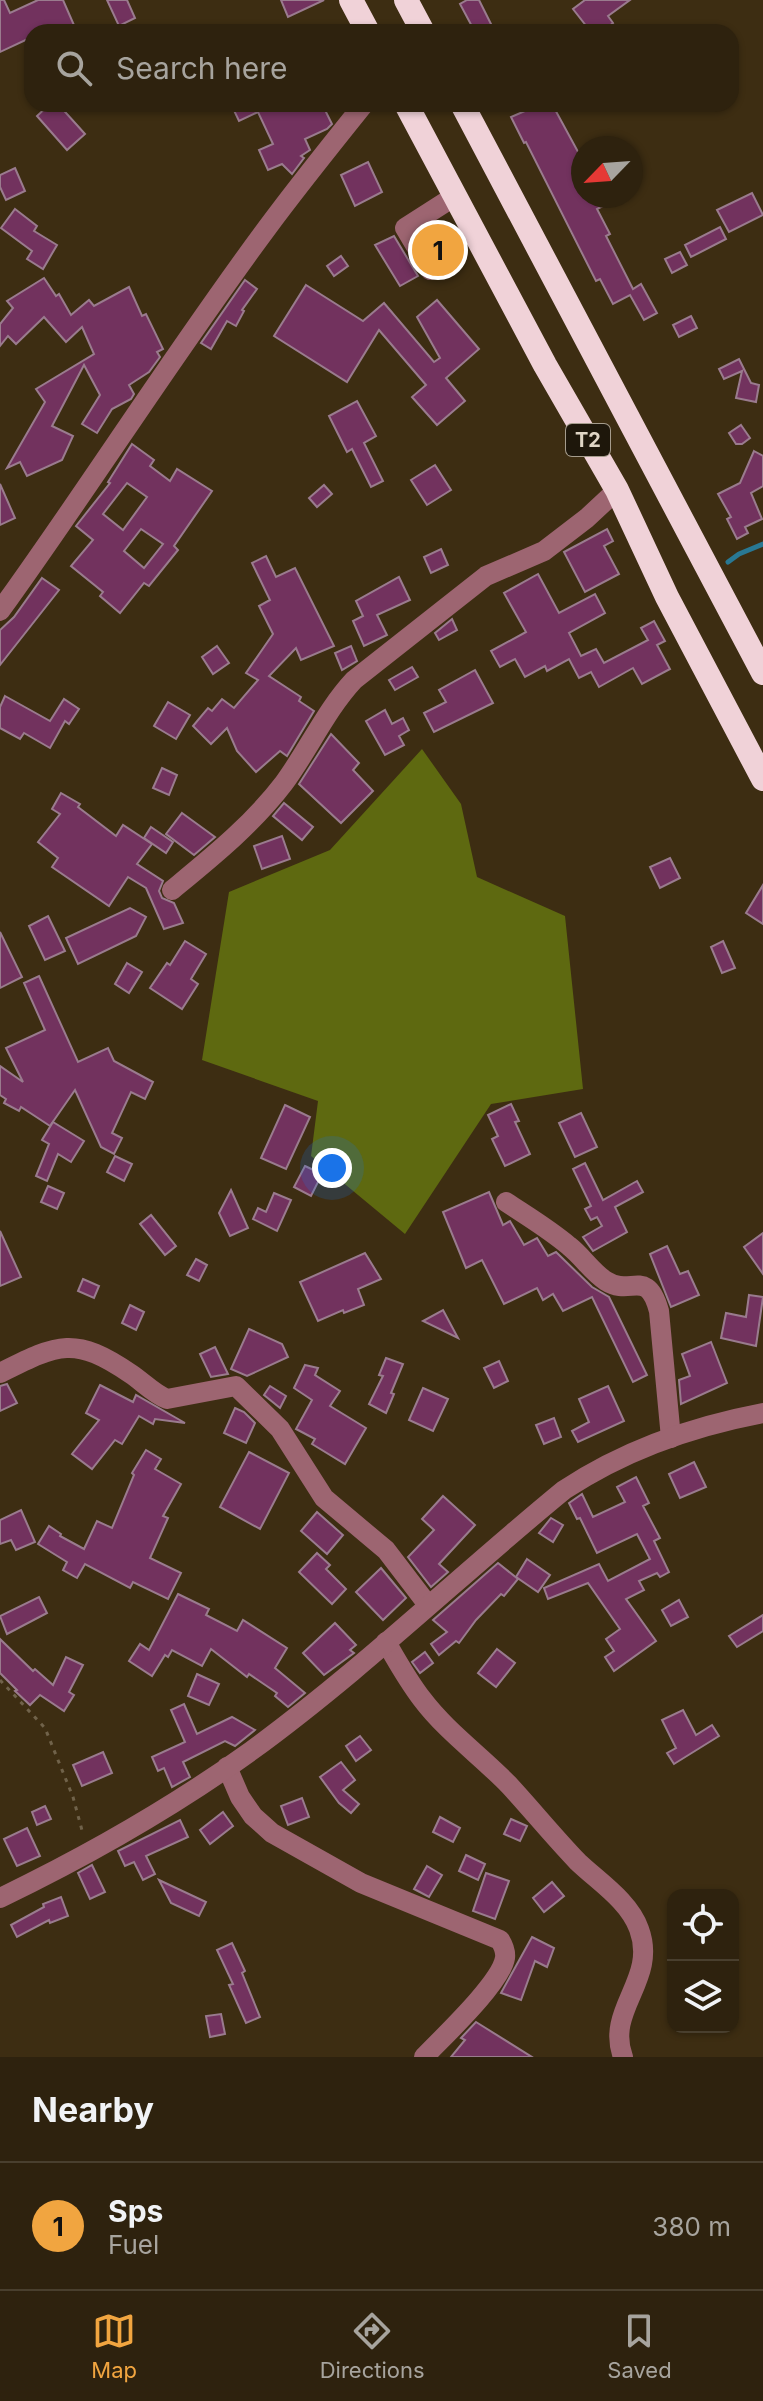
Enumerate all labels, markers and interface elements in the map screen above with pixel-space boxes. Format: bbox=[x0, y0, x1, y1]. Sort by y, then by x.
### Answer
search box bbox=[24, 24, 739, 112]
icon: search bbox=[52, 46, 96, 90]
text: Search here bbox=[116, 50, 288, 86]
north arrow bbox=[571, 136, 643, 208]
pin: 1 bbox=[412, 220, 464, 280]
road number: T2 bbox=[566, 424, 610, 456]
your location bbox=[312, 1148, 352, 1188]
map controls bbox=[667, 1889, 739, 2033]
button: locate bbox=[667, 1889, 739, 1961]
button: layers bbox=[667, 1961, 739, 2033]
text: Nearby bbox=[32, 2089, 154, 2130]
text: Sps bbox=[108, 2193, 163, 2229]
text: 1 bbox=[52, 2211, 64, 2242]
text: 380 m bbox=[652, 2211, 731, 2242]
text: Fuel bbox=[108, 2229, 159, 2260]
tab: Map bbox=[91, 2309, 137, 2383]
tab: Directions bbox=[320, 2309, 425, 2383]
tab: Saved bbox=[607, 2309, 672, 2383]

